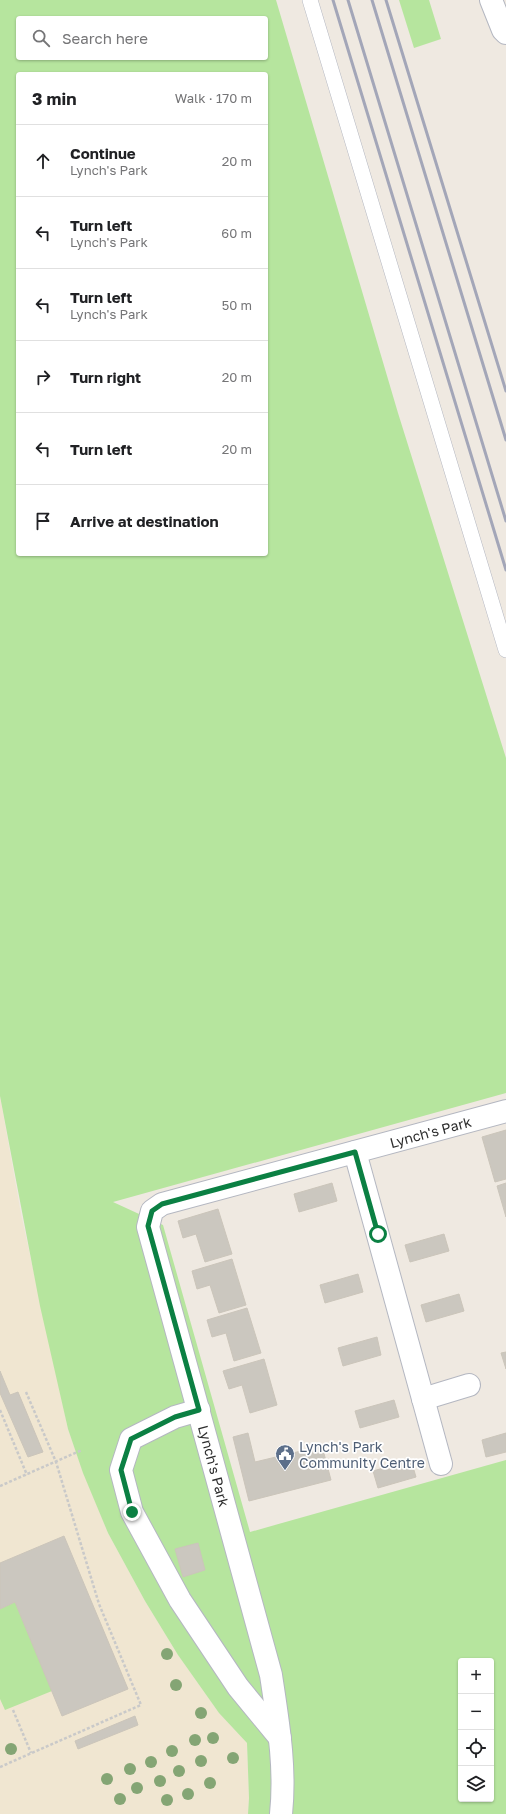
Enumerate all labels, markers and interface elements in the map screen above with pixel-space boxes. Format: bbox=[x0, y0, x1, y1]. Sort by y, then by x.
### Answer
search box bbox=[16, 16, 268, 60]
icon: search bbox=[30, 27, 52, 49]
text: Search here bbox=[62, 29, 148, 47]
text: 3 min bbox=[32, 88, 76, 109]
text: Walk · 170 m bbox=[175, 90, 252, 106]
text: Continue bbox=[70, 144, 136, 162]
icon: ahead bbox=[32, 150, 54, 172]
text: 20 m bbox=[222, 153, 252, 169]
text: Lynch's Park bbox=[70, 162, 148, 178]
text: Turn left bbox=[70, 216, 132, 234]
icon: left bbox=[32, 222, 54, 244]
text: 60 m bbox=[221, 225, 252, 241]
text: Lynch's Park bbox=[70, 234, 148, 250]
text: Turn left bbox=[70, 288, 132, 306]
icon: left bbox=[32, 294, 54, 316]
text: 50 m bbox=[222, 297, 252, 313]
text: Lynch's Park bbox=[70, 306, 148, 322]
icon: right bbox=[32, 366, 54, 388]
text: Turn right bbox=[70, 368, 141, 386]
text: 20 m bbox=[222, 369, 252, 385]
icon: left bbox=[32, 438, 54, 460]
text: Turn left bbox=[70, 440, 132, 458]
text: 20 m bbox=[222, 441, 252, 457]
icon: arrive bbox=[32, 510, 54, 532]
text: Arrive at destination bbox=[70, 512, 219, 530]
street label: Lynch's Park bbox=[388, 1112, 473, 1151]
route start bbox=[369, 1225, 387, 1243]
street label: Lynch's Park bbox=[195, 1423, 233, 1509]
place label: Lynch's Park Community Centre bbox=[299, 1438, 425, 1471]
public building icon: Lynch's Park Community Centre bbox=[274, 1443, 296, 1471]
route end bbox=[123, 1503, 141, 1521]
map controls bbox=[458, 1658, 494, 1802]
button: + bbox=[458, 1658, 494, 1694]
button: − bbox=[458, 1694, 494, 1730]
button: locate bbox=[458, 1730, 494, 1766]
button: layers bbox=[458, 1766, 494, 1802]

